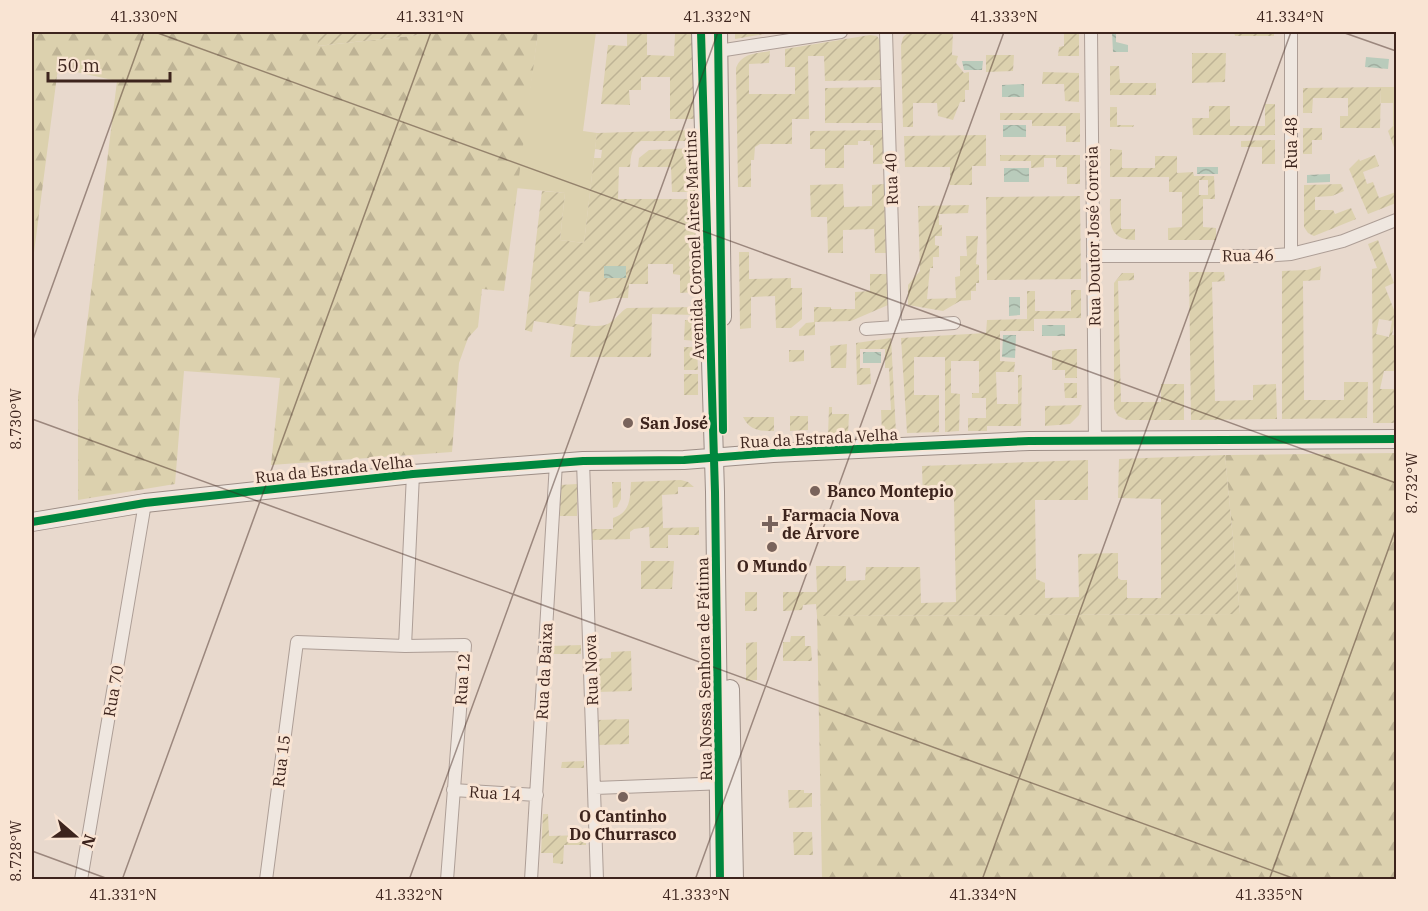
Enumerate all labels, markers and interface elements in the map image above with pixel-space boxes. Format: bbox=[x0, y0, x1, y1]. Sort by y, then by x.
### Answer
text: 41.330°N bbox=[110, 7, 178, 26]
text: 41.331°N bbox=[396, 7, 464, 26]
text: 41.332°N bbox=[683, 7, 751, 26]
text: 41.333°N bbox=[970, 7, 1038, 26]
text: 41.334°N bbox=[1256, 7, 1324, 26]
scale bar bbox=[48, 45, 170, 83]
text: 50 m bbox=[57, 54, 100, 77]
street label: Rua 48 bbox=[1281, 117, 1301, 169]
street label: Avenida Coronel Aires Martins bbox=[680, 130, 708, 360]
street label: Rua Doutor José Correia bbox=[1081, 145, 1105, 327]
street label: Rua 40 bbox=[880, 153, 902, 205]
street label: Rua 46 bbox=[1222, 245, 1274, 265]
text: 8.730°W bbox=[6, 388, 25, 450]
place label: San José bbox=[640, 413, 708, 433]
marker: San José bbox=[621, 416, 635, 430]
street label: Rua da Estrada Velha bbox=[739, 424, 899, 452]
street label: Rua da Estrada Velha bbox=[254, 451, 414, 487]
text: 8.732°W bbox=[1402, 452, 1421, 514]
place label: Banco Montepio bbox=[827, 481, 954, 501]
marker: Banco Montepio bbox=[808, 484, 822, 498]
place label: Farmacia Nova de Árvore bbox=[782, 505, 899, 543]
marker: Farmacia Nova de Árvore bbox=[763, 517, 777, 531]
marker: O Mundo bbox=[765, 540, 779, 554]
place label: O Mundo bbox=[737, 556, 807, 576]
street label: Rua Nossa Senhora de Fátima bbox=[692, 557, 716, 781]
street label: Rua da Baixa bbox=[531, 622, 557, 720]
street label: Rua Nova bbox=[580, 634, 602, 706]
street label: Rua 12 bbox=[450, 652, 474, 706]
street label: Rua 70 bbox=[99, 664, 127, 718]
street label: Rua 15 bbox=[268, 734, 294, 788]
street label: Rua 14 bbox=[468, 781, 522, 805]
marker: O Cantinho Do Churrasco bbox=[616, 790, 630, 804]
north arrow bbox=[45, 806, 105, 866]
place label: O Cantinho Do Churrasco bbox=[569, 806, 677, 844]
text: 8.728°W bbox=[6, 820, 25, 882]
text: N bbox=[78, 832, 101, 850]
text: 41.331°N bbox=[89, 885, 157, 904]
text: 41.332°N bbox=[375, 885, 443, 904]
text: 41.333°N bbox=[662, 885, 730, 904]
text: 41.334°N bbox=[949, 885, 1017, 904]
text: 41.335°N bbox=[1235, 885, 1303, 904]

